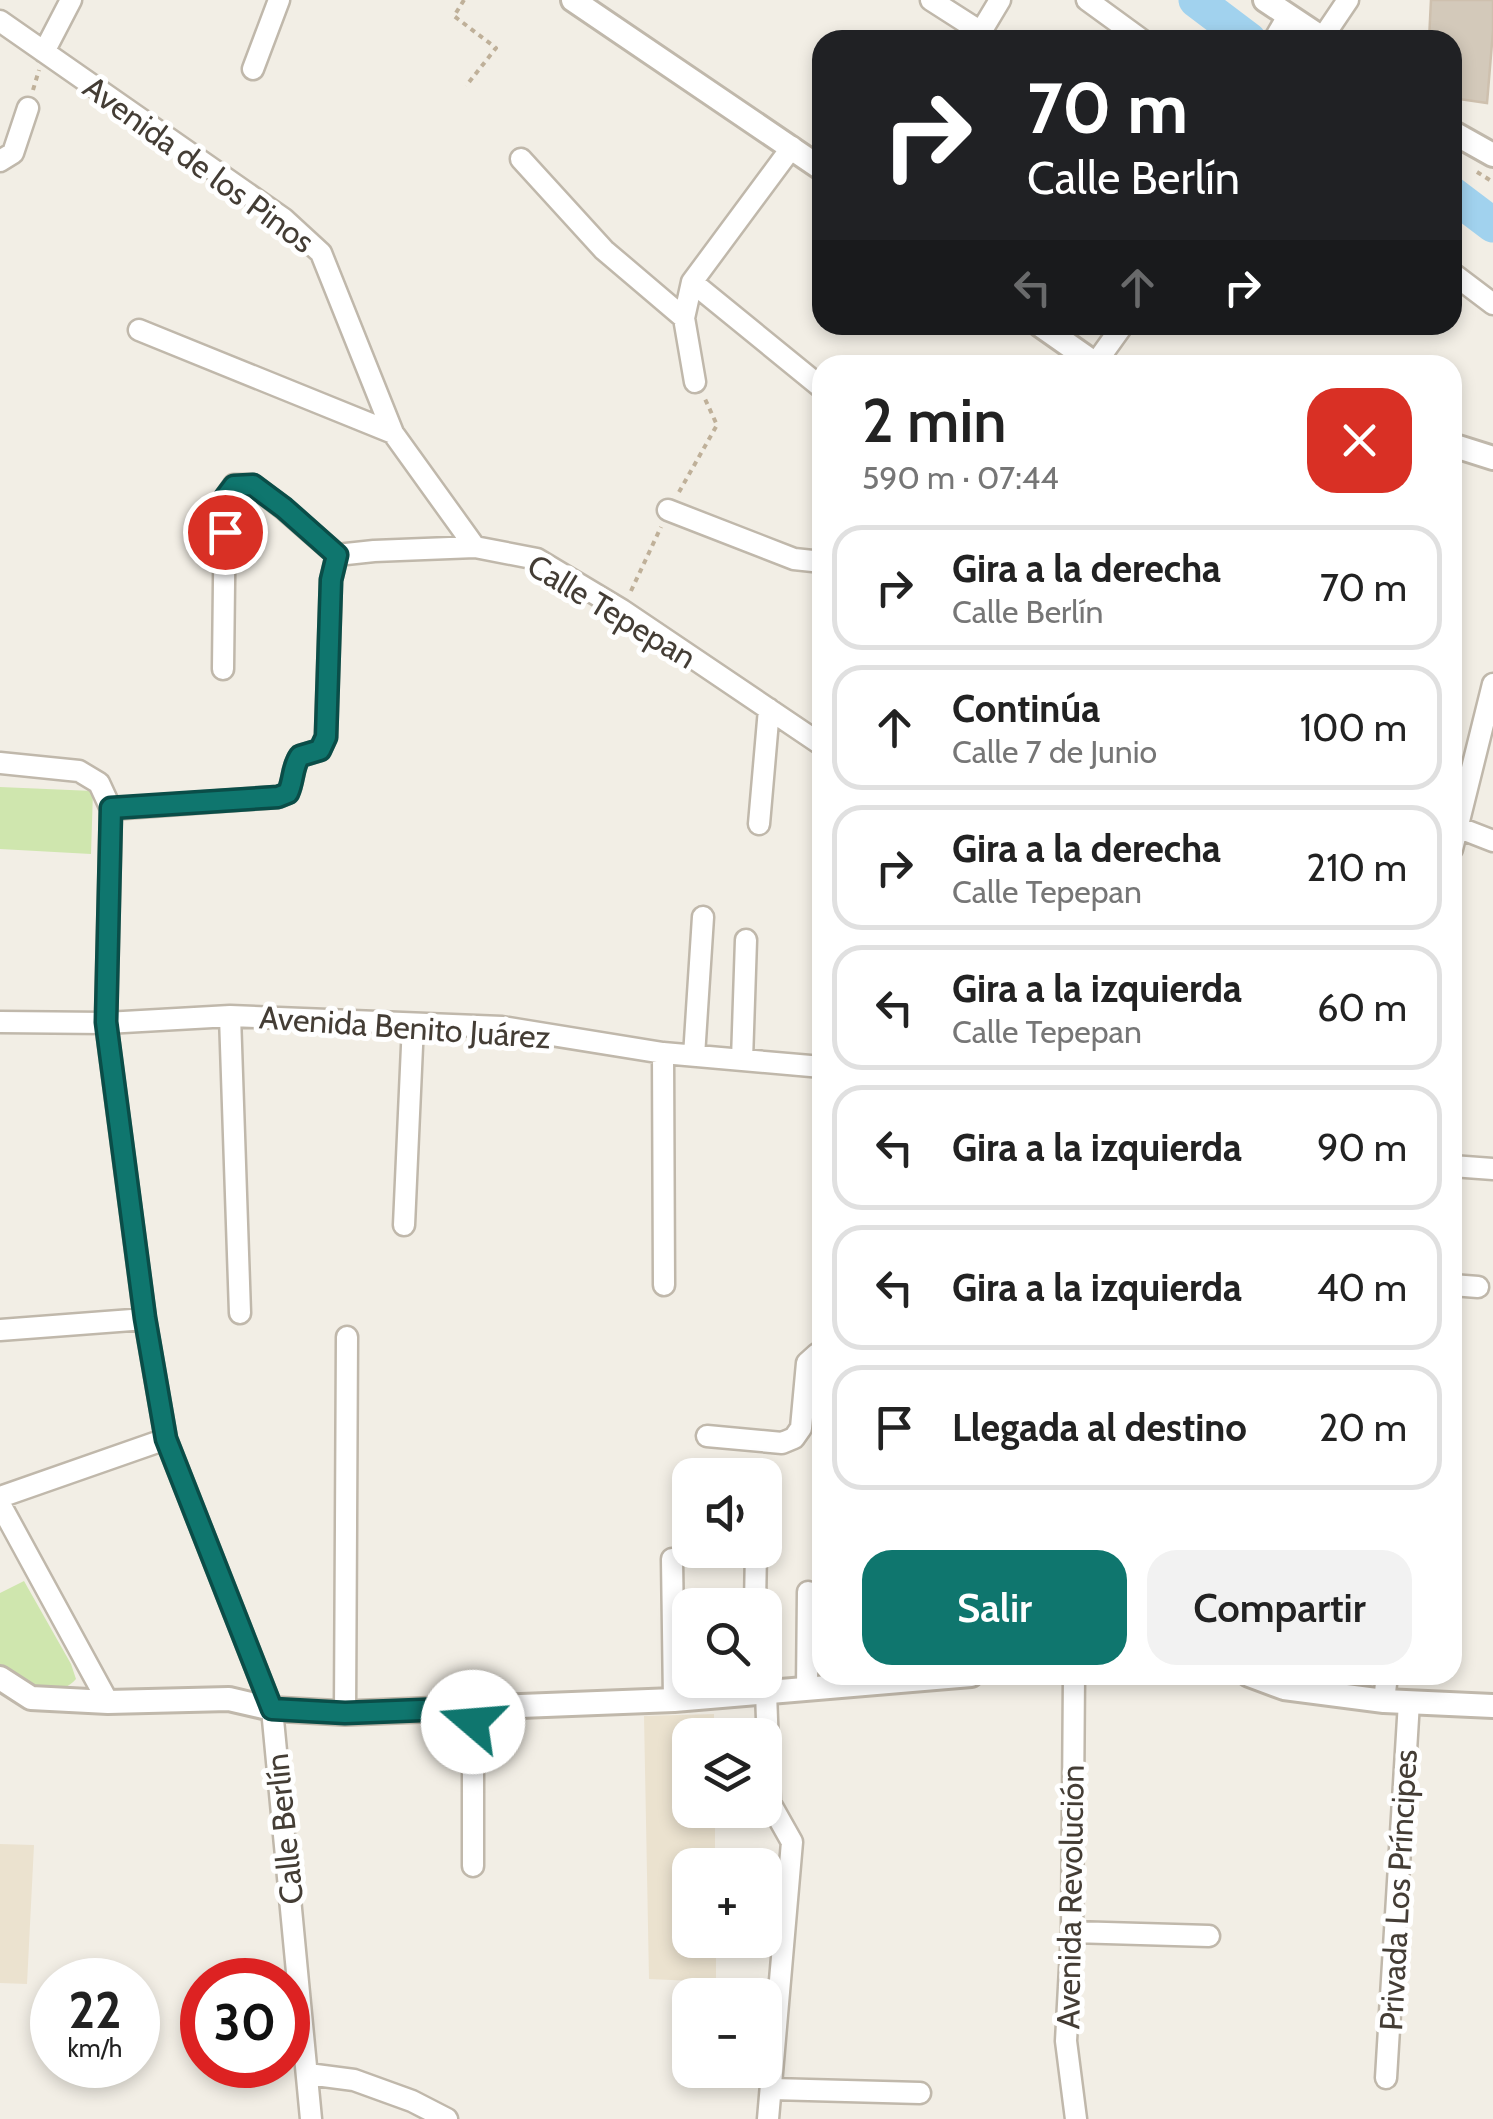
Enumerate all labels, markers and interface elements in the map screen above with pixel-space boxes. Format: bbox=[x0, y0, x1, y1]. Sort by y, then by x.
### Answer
text: 70 m bbox=[1027, 65, 1188, 151]
street label: Avenida de los Pinos bbox=[76, 67, 322, 261]
icon: right bbox=[862, 70, 992, 200]
text: Calle Berlín bbox=[1027, 151, 1240, 205]
icon: left bbox=[1005, 260, 1060, 315]
icon: ahead bbox=[1110, 260, 1165, 315]
icon: right bbox=[1215, 260, 1270, 315]
text: 2 min bbox=[862, 384, 1007, 457]
button: close bbox=[1307, 388, 1412, 493]
text: 590 m · 07:44 bbox=[862, 458, 1059, 497]
pin bbox=[183, 490, 268, 575]
icon: arrive bbox=[198, 505, 253, 560]
street label: Calle Tepepan bbox=[521, 545, 703, 677]
text: Gira a la derecha bbox=[952, 545, 1221, 592]
icon: right bbox=[867, 560, 922, 615]
text: 70 m bbox=[1320, 564, 1407, 611]
text: Calle Berlín bbox=[952, 592, 1103, 631]
text: Continúa bbox=[952, 685, 1100, 732]
icon: ahead bbox=[867, 700, 922, 755]
text: 100 m bbox=[1300, 704, 1407, 751]
text: Calle 7 de Junio bbox=[952, 732, 1157, 771]
text: Gira a la derecha bbox=[952, 825, 1221, 872]
icon: right bbox=[867, 840, 922, 895]
text: 210 m bbox=[1306, 844, 1407, 891]
text: Calle Tepepan bbox=[952, 872, 1142, 911]
text: Gira a la izquierda bbox=[952, 965, 1242, 1012]
icon: left bbox=[867, 980, 922, 1035]
text: 60 m bbox=[1317, 984, 1407, 1031]
street label: Avenida Benito Juárez bbox=[258, 997, 552, 1057]
text: Calle Tepepan bbox=[952, 1012, 1142, 1051]
icon: left bbox=[867, 1120, 922, 1175]
text: Gira a la izquierda bbox=[952, 1124, 1242, 1171]
text: 90 m bbox=[1317, 1124, 1407, 1171]
icon: left bbox=[867, 1260, 922, 1315]
text: Gira a la izquierda bbox=[952, 1264, 1242, 1311]
text: 40 m bbox=[1317, 1264, 1407, 1311]
icon: arrive bbox=[867, 1400, 922, 1455]
text: Llegada al destino bbox=[952, 1404, 1247, 1451]
text: 20 m bbox=[1319, 1404, 1407, 1451]
map controls bbox=[672, 1458, 782, 2088]
button: sound bbox=[672, 1458, 782, 1568]
button: Salir bbox=[862, 1550, 1127, 1665]
button: Compartir bbox=[1147, 1550, 1412, 1665]
button: search bbox=[672, 1588, 782, 1698]
position arrow bbox=[421, 1670, 525, 1774]
button: layers bbox=[672, 1718, 782, 1828]
street label: Privada Los Príncipes bbox=[1371, 1748, 1425, 2032]
street label: Calle Berlín bbox=[257, 1752, 311, 1906]
street label: Avenida Revolución bbox=[1048, 1764, 1092, 2030]
button: + bbox=[672, 1848, 782, 1958]
speed limit sign: 30 bbox=[180, 1958, 310, 2088]
button: − bbox=[672, 1978, 782, 2088]
text: 22 bbox=[69, 1980, 121, 2041]
text: km/h bbox=[68, 2033, 122, 2063]

